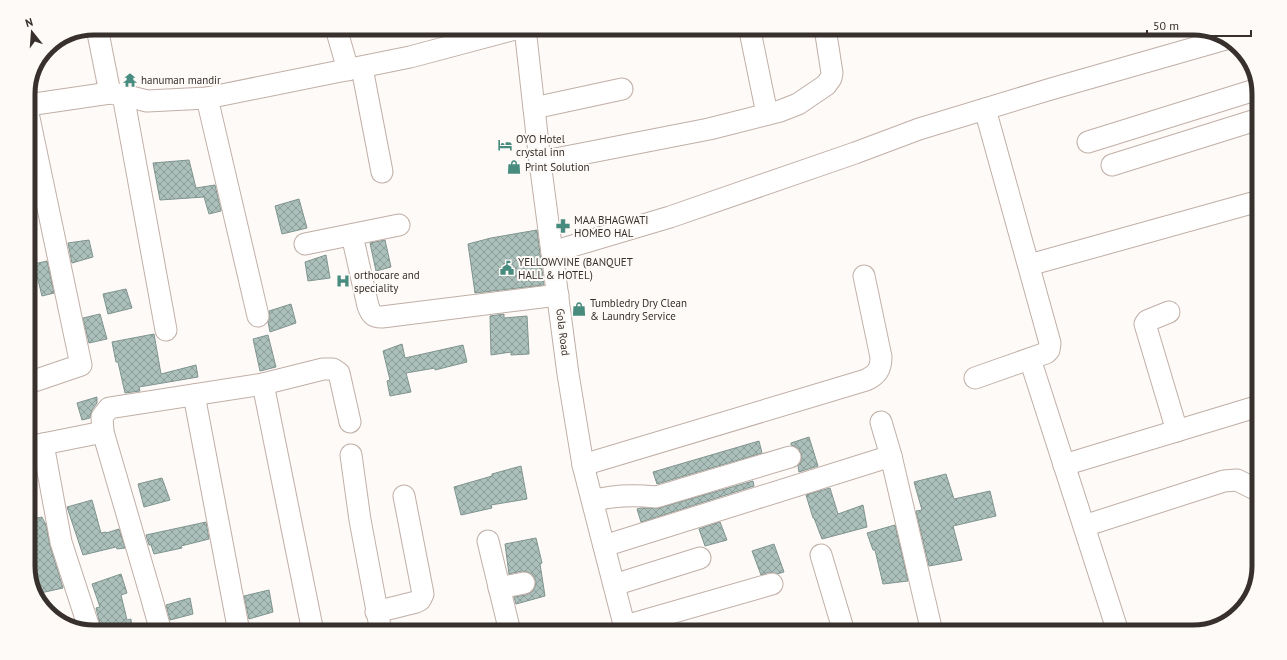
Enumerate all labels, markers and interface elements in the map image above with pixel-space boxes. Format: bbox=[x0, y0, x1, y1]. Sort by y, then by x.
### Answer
north arrow bbox=[12, 12, 52, 52]
scale bar bbox=[1147, 12, 1251, 38]
text: N bbox=[24, 15, 35, 30]
text: 50 m bbox=[1153, 18, 1179, 33]
temple icon: hanuman mandir bbox=[122, 72, 138, 88]
place label: hanuman mandir bbox=[141, 73, 221, 87]
place label: OYO Hotel crystal inn bbox=[516, 132, 566, 159]
hotel icon: OYO Hotel crystal inn bbox=[497, 137, 513, 153]
shop icon: Print Solution bbox=[506, 159, 522, 175]
place label: Print Solution bbox=[525, 160, 590, 174]
place label: MAA BHAGWATI HOMEO HAL bbox=[574, 213, 649, 240]
pharmacy icon: MAA BHAGWATI HOMEO HAL bbox=[555, 218, 571, 234]
place label: YELLOWVINE (BANQUET HALL & HOTEL) bbox=[518, 255, 633, 282]
public building icon: YELLOWVINE (BANQUET HALL & HOTEL) bbox=[499, 260, 515, 276]
place label: orthocare and speciality bbox=[354, 268, 420, 295]
hospital icon: orthocare and speciality bbox=[335, 273, 351, 289]
place label: Tumbledry Dry Clean & Laundry Service bbox=[590, 296, 687, 323]
shop icon: Tumbledry Dry Clean & Laundry Service bbox=[571, 301, 587, 317]
street label: Gola Road bbox=[553, 308, 573, 357]

